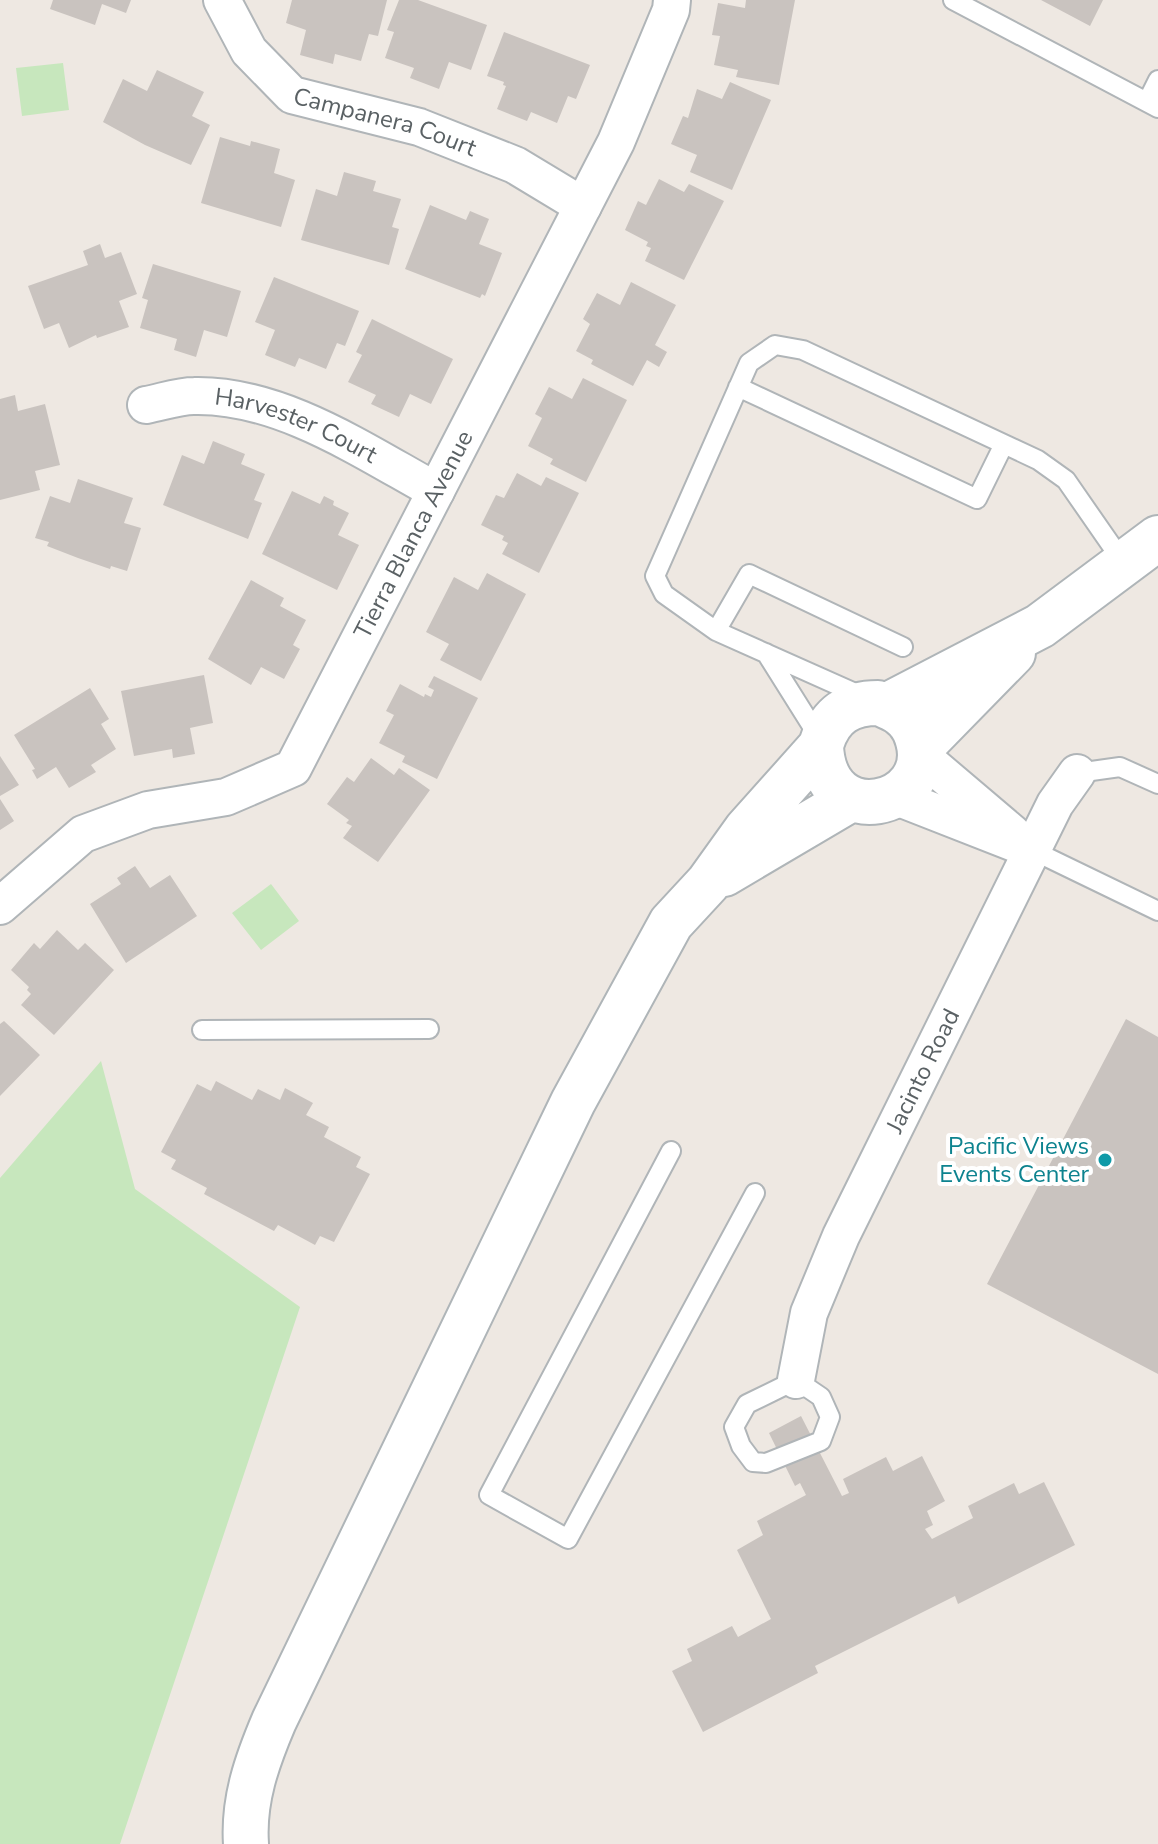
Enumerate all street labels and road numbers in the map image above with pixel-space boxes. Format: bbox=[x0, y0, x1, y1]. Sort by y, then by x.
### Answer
street label: Campanera Court bbox=[290, 80, 482, 164]
street label: Harvester Court bbox=[213, 381, 383, 471]
street label: Tierra Blanca Avenue bbox=[346, 425, 480, 644]
street label: Jacinto Road bbox=[878, 1003, 967, 1139]

